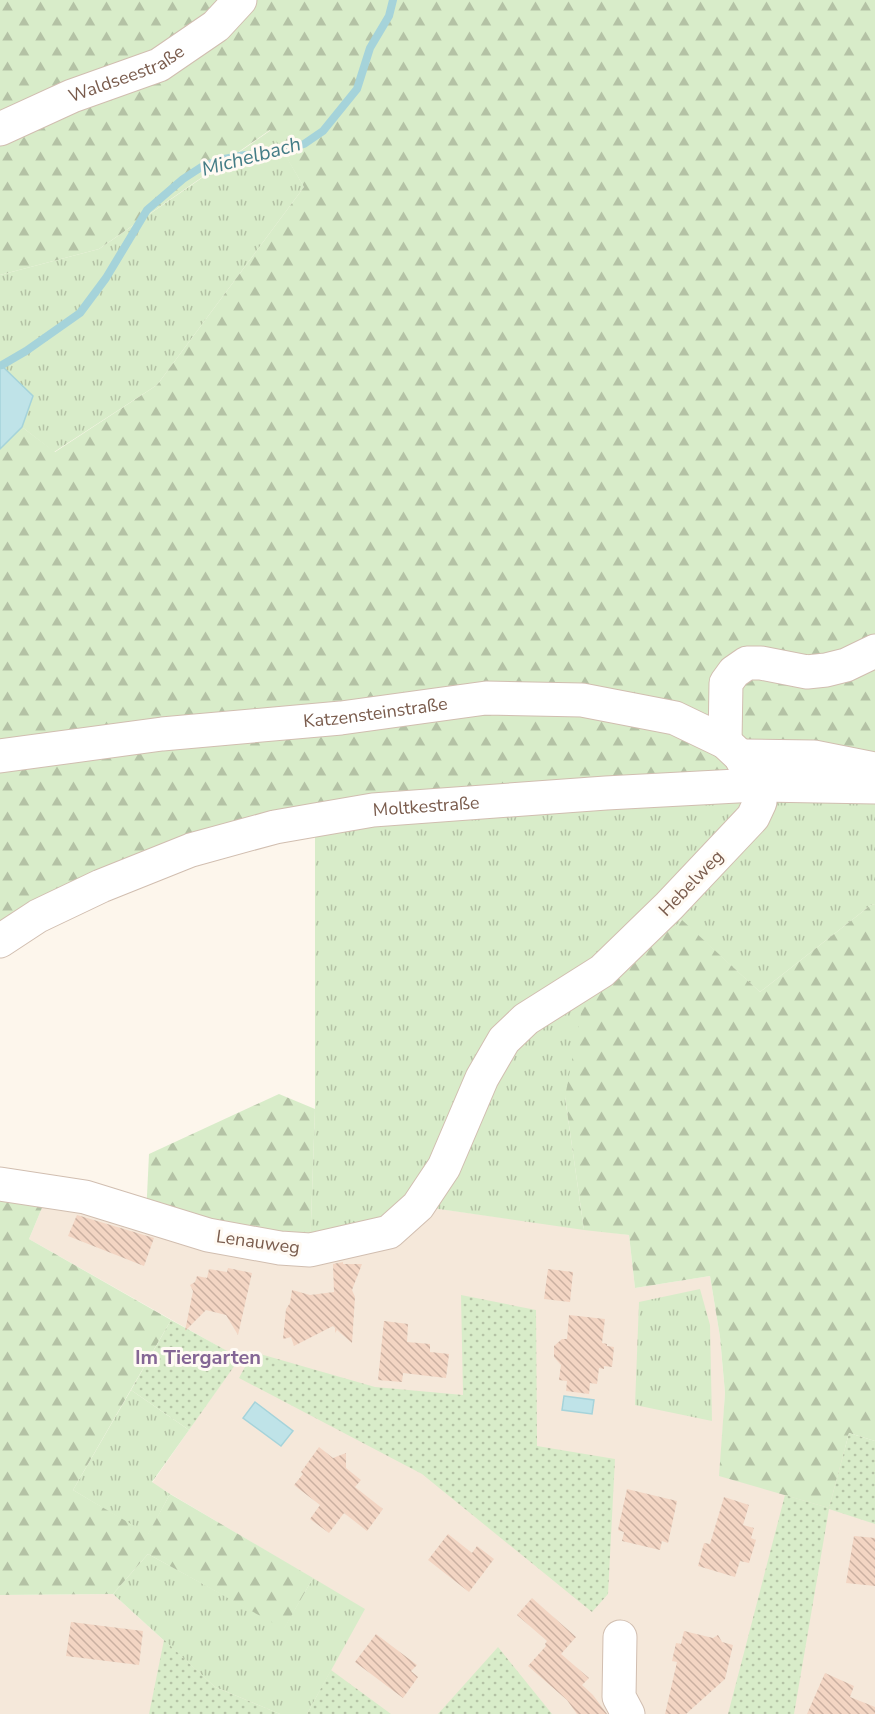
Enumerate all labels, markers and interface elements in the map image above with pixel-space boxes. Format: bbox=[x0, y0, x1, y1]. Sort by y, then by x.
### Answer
street label: Waldseestraße bbox=[65, 39, 189, 108]
water label: Michelbach bbox=[198, 130, 304, 183]
street label: Katzensteinstraße bbox=[302, 691, 449, 733]
street label: Moltkestraße bbox=[372, 790, 480, 822]
street label: Hebelweg bbox=[653, 845, 729, 921]
street label: Lenauweg bbox=[215, 1224, 301, 1260]
district label: Im Tiergarten bbox=[135, 1344, 261, 1371]

